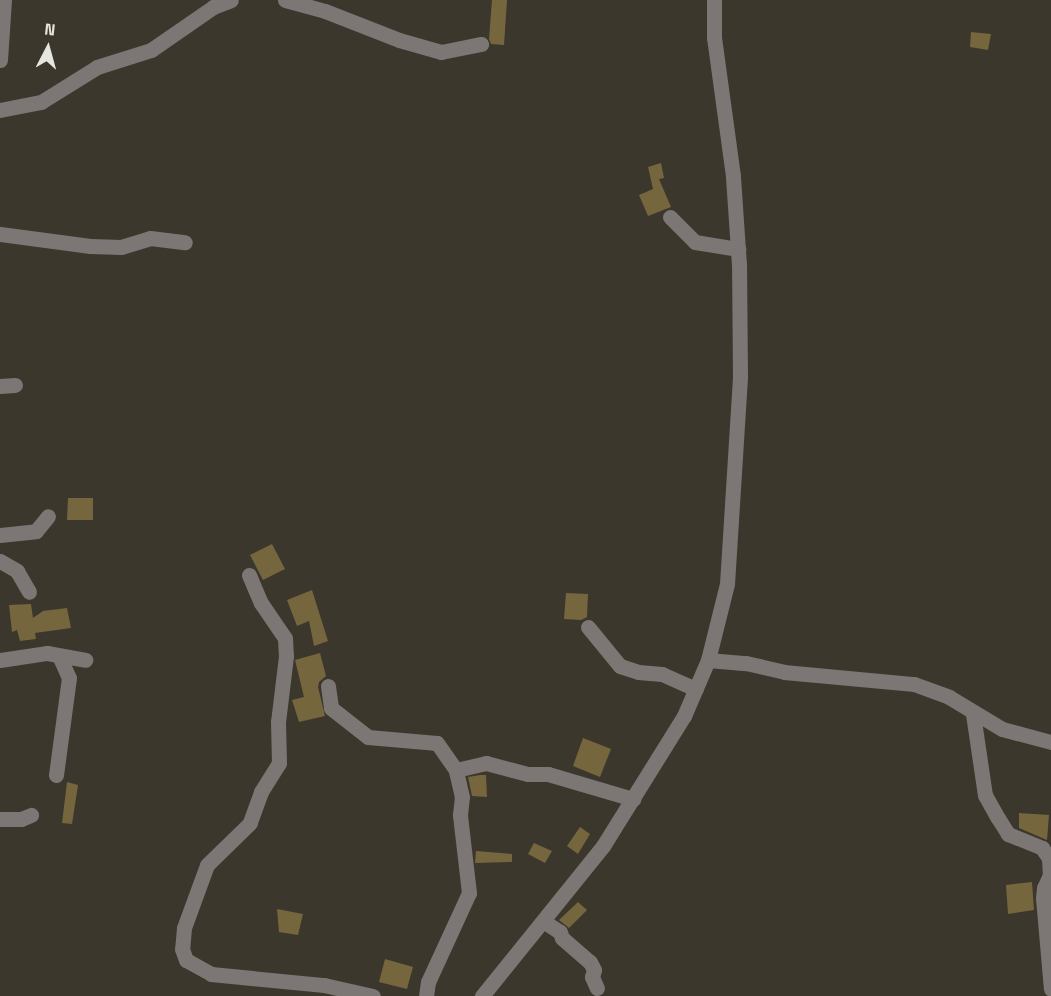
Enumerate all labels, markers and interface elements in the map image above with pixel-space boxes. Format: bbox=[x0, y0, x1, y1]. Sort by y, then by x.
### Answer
north arrow bbox=[18, 18, 78, 78]
text: N bbox=[43, 19, 56, 41]

